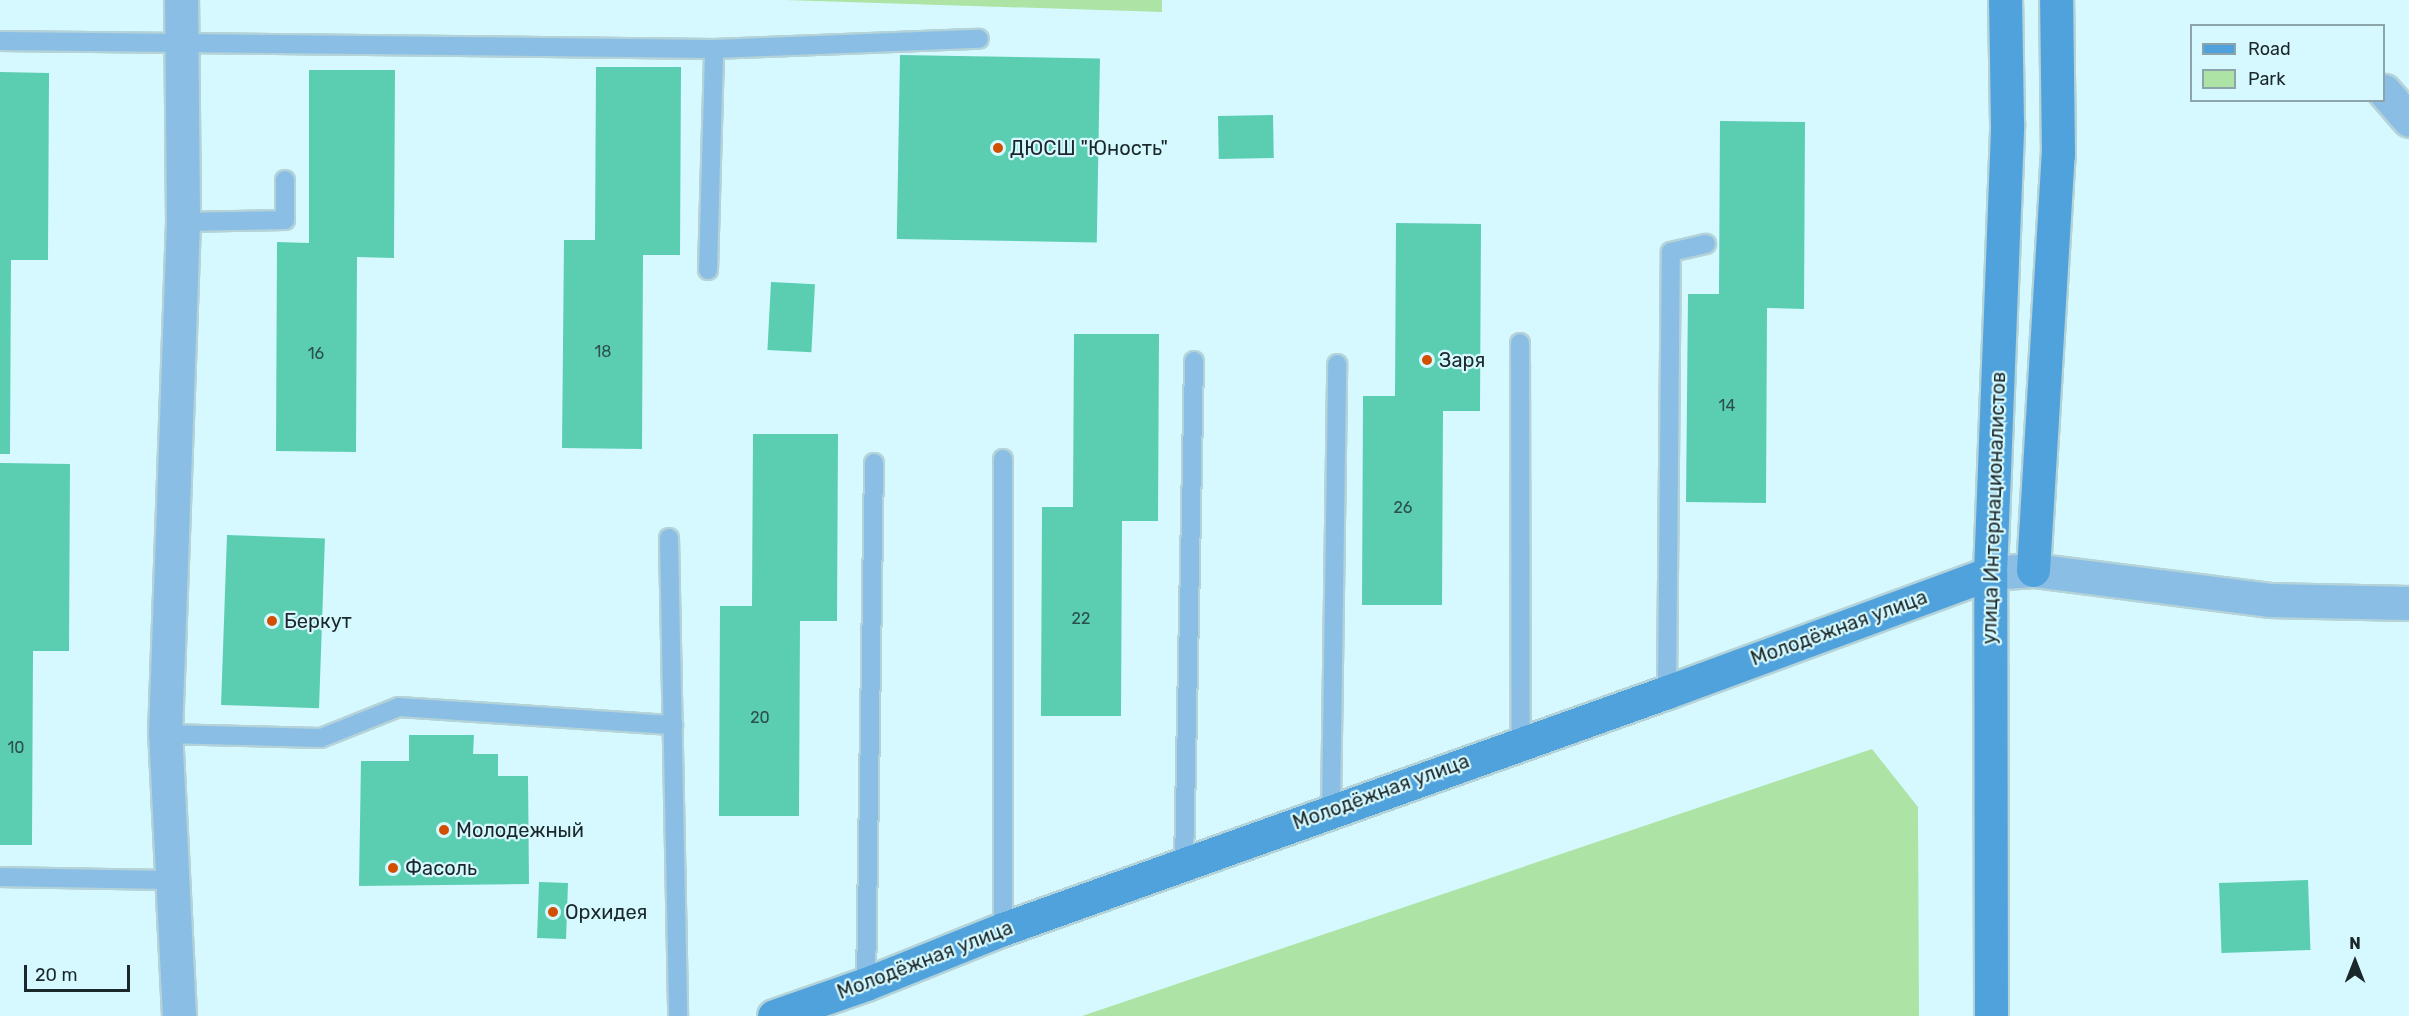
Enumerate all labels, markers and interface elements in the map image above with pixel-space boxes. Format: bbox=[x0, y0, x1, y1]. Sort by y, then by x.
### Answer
legend bbox=[2190, 24, 2385, 102]
text: Road bbox=[2248, 38, 2291, 60]
text: Park bbox=[2248, 68, 2285, 90]
place label: ДЮСШ "Юность" bbox=[1010, 136, 1168, 160]
marker: ДЮСШ "Юность" bbox=[991, 141, 1005, 155]
house number: 18 bbox=[594, 342, 612, 362]
house number: 16 bbox=[308, 344, 324, 364]
place label: Заря bbox=[1439, 348, 1485, 372]
marker: Заря bbox=[1420, 353, 1434, 367]
street label: улица Интернационалистов bbox=[1977, 371, 2011, 645]
house number: 14 bbox=[1719, 396, 1735, 416]
house number: 26 bbox=[1393, 498, 1413, 518]
street label: Молодёжная улица bbox=[1748, 585, 1930, 671]
place label: Беркут bbox=[284, 609, 352, 633]
house number: 22 bbox=[1072, 609, 1090, 629]
marker: Беркут bbox=[265, 614, 279, 628]
house number: 20 bbox=[750, 708, 770, 728]
house number: 10 bbox=[7, 738, 25, 758]
street label: Молодёжная улица bbox=[1290, 749, 1472, 835]
place label: Молодежный bbox=[456, 818, 584, 842]
marker: Молодежный bbox=[437, 823, 451, 837]
place label: Фасоль bbox=[405, 856, 477, 880]
marker: Фасоль bbox=[386, 861, 400, 875]
place label: Орхидея bbox=[565, 900, 648, 924]
marker: Орхидея bbox=[546, 905, 560, 919]
street label: Молодёжная улица bbox=[834, 915, 1016, 1005]
north arrow bbox=[2325, 932, 2385, 992]
text: N bbox=[2349, 934, 2361, 953]
scale bar bbox=[27, 953, 134, 991]
text: 20 m bbox=[35, 964, 77, 986]

